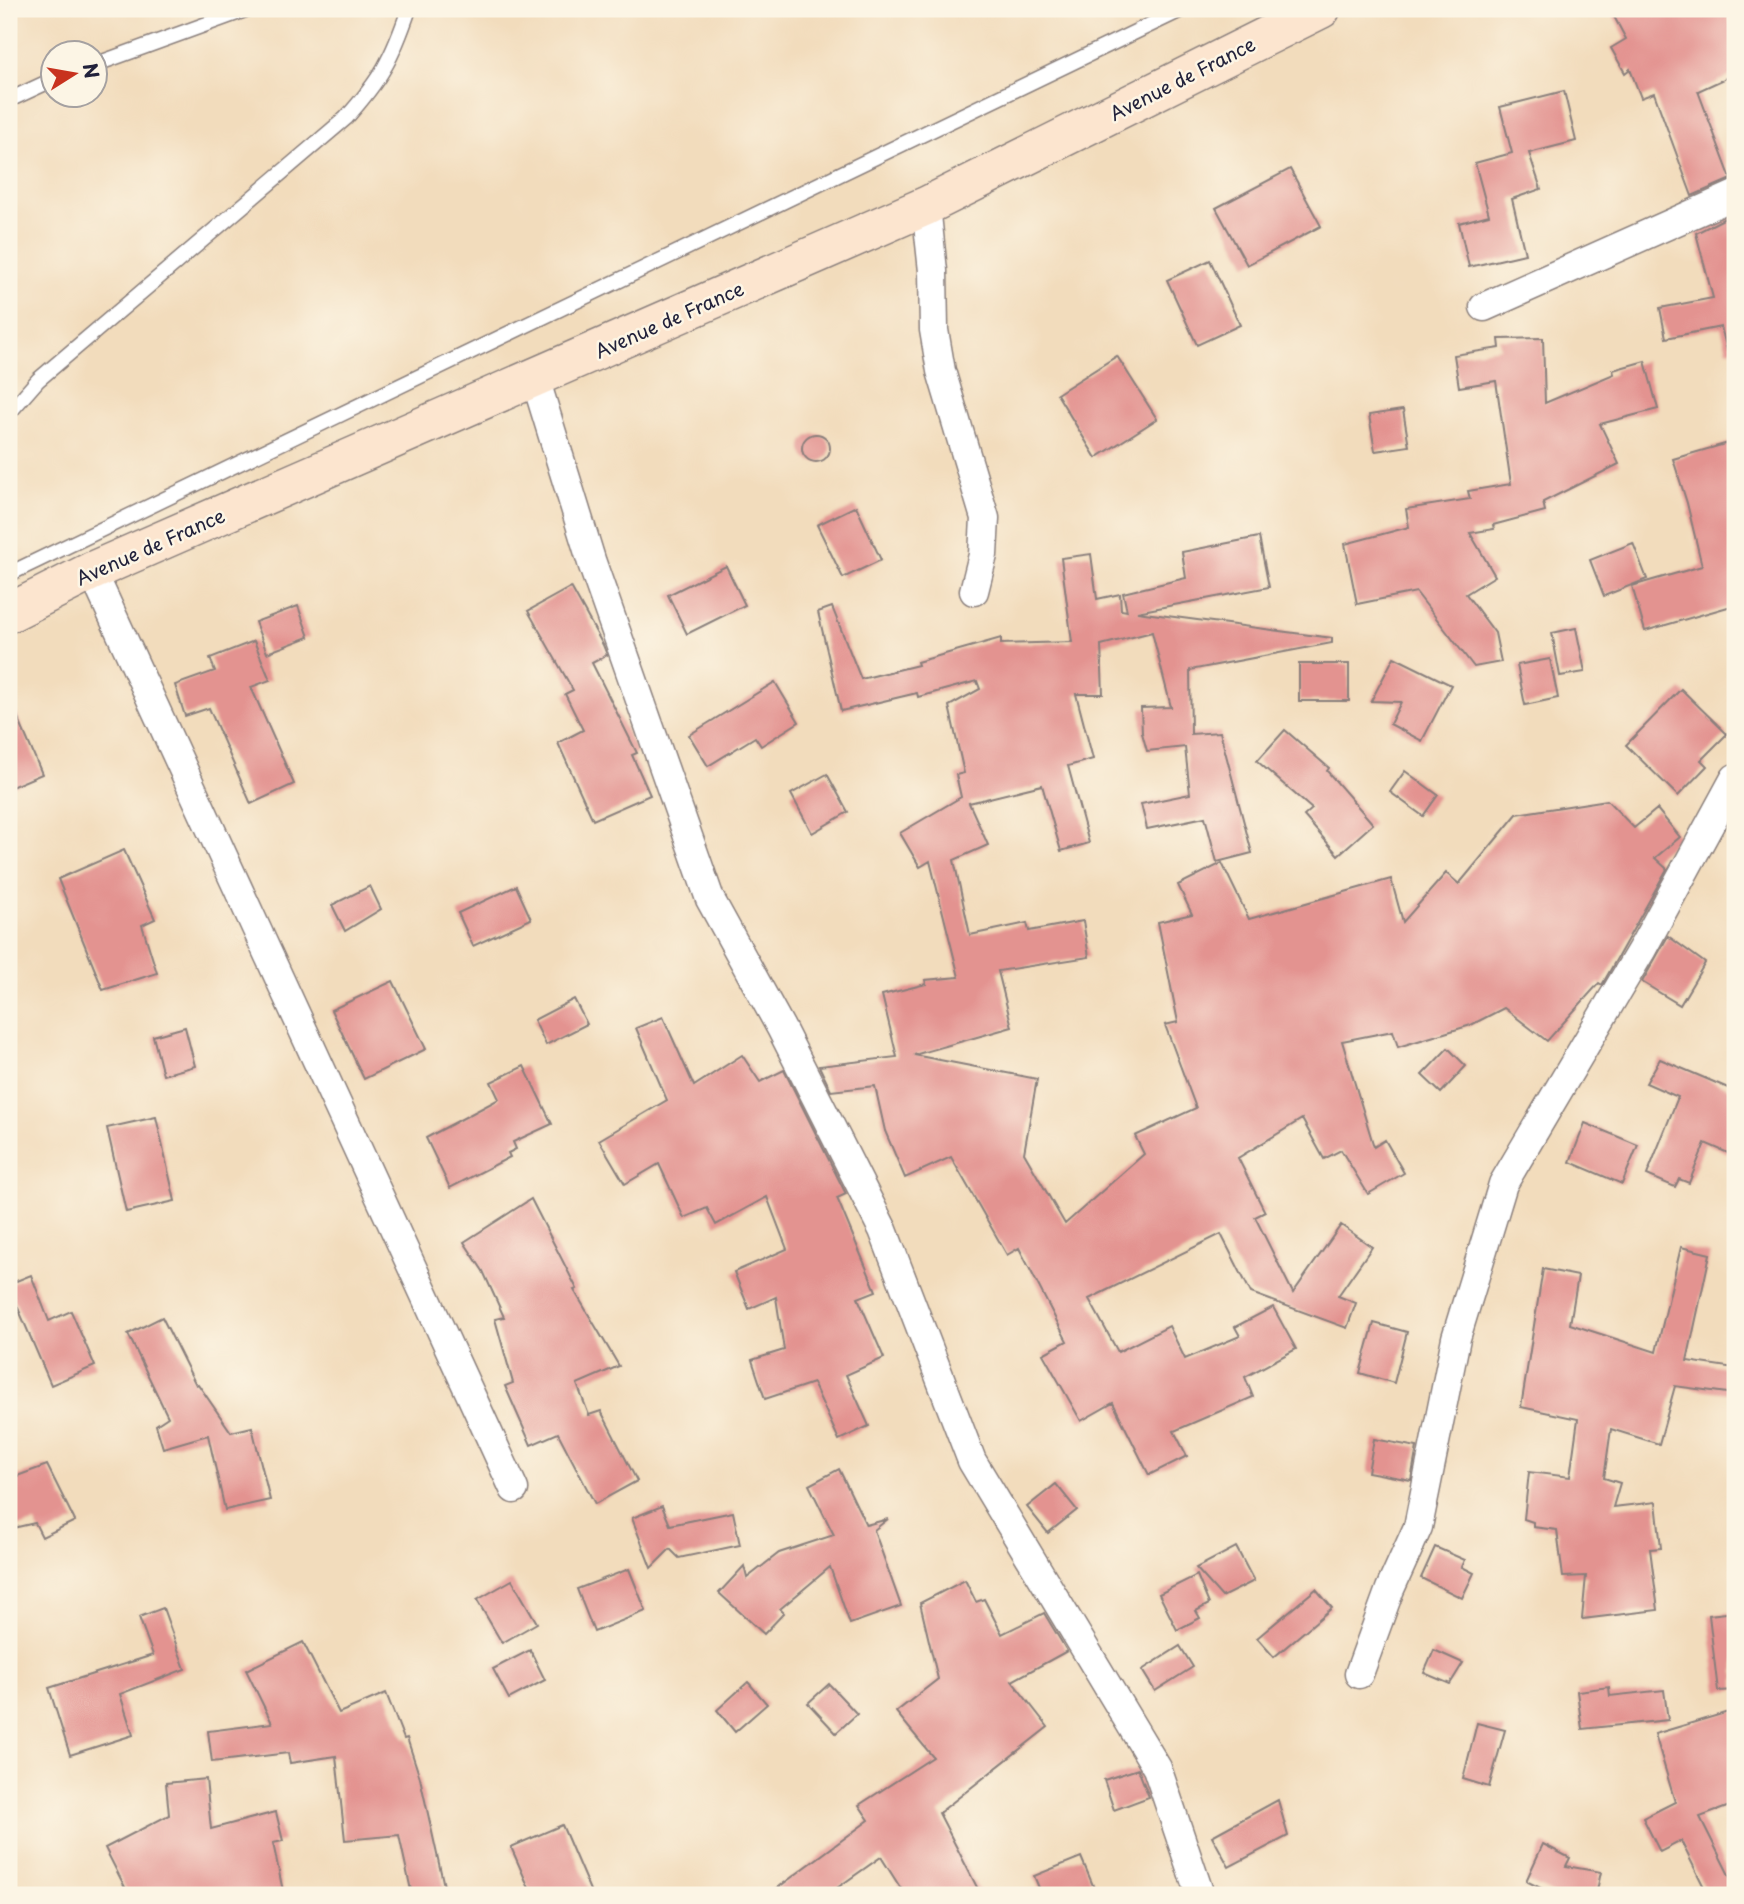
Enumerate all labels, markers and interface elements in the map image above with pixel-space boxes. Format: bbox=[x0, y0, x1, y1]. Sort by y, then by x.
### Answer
street label: Avenue de France bbox=[1104, 29, 1260, 127]
north arrow bbox=[38, 38, 108, 108]
text: N bbox=[76, 61, 107, 81]
street label: Avenue de France bbox=[590, 274, 748, 364]
street label: Avenue de France bbox=[71, 501, 229, 591]

